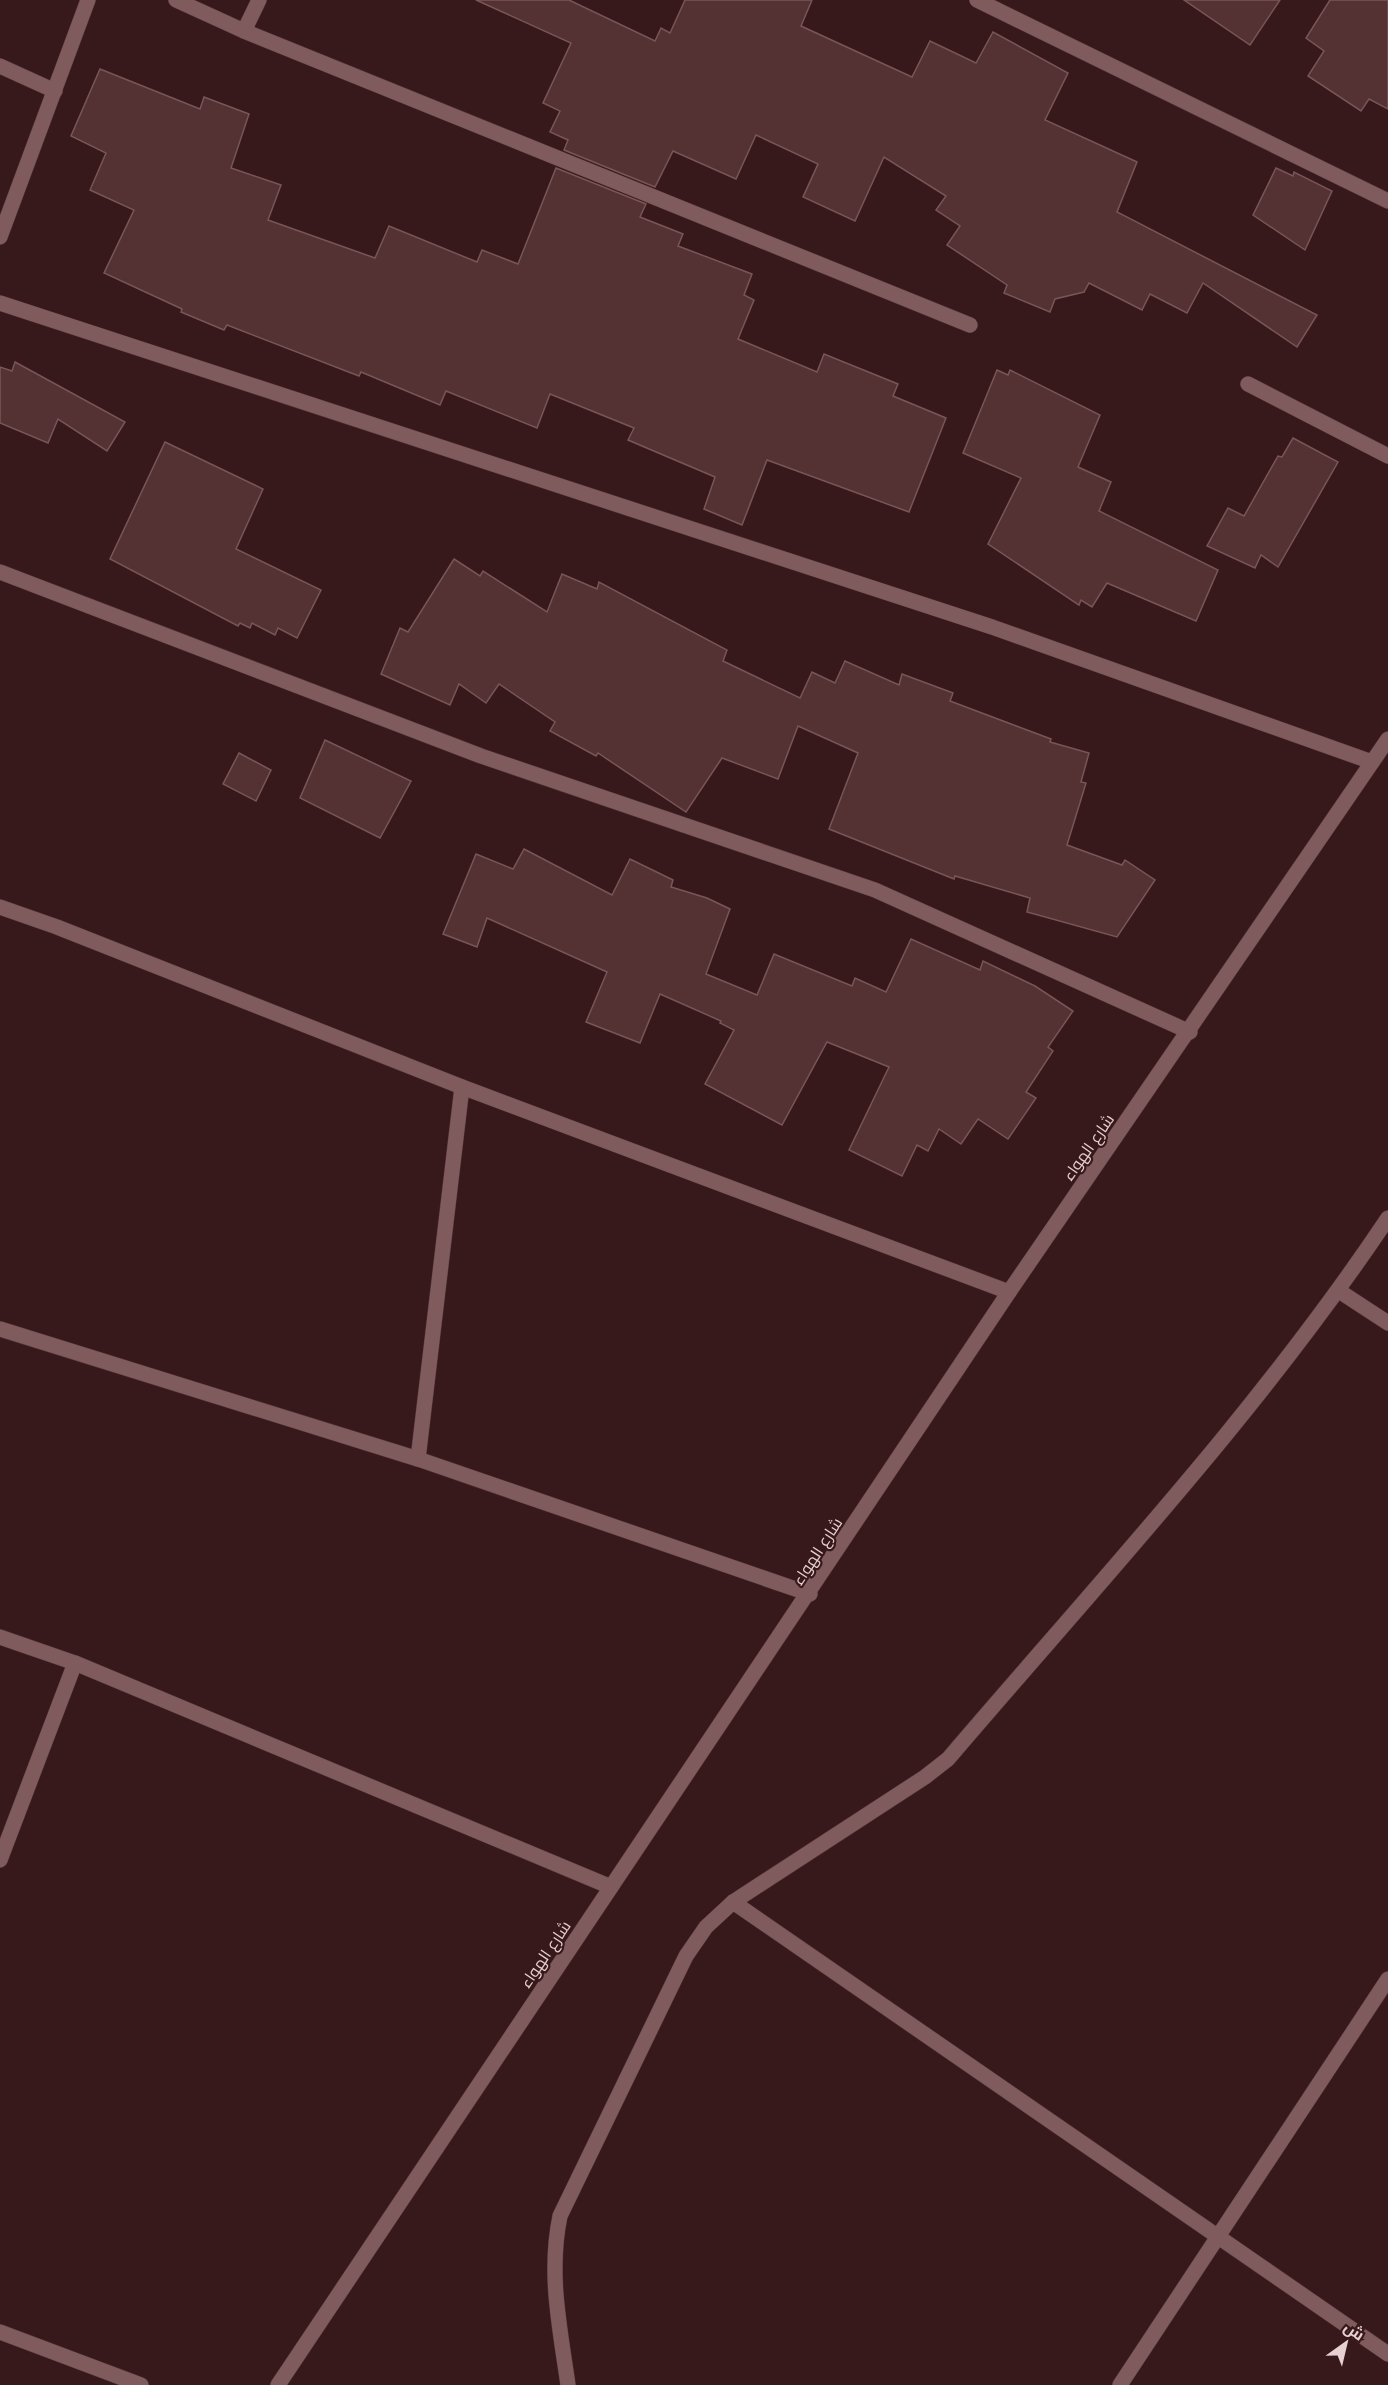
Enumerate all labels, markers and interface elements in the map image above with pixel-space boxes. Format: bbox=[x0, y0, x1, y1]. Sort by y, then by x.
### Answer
street label: شارع الهواء bbox=[1057, 1109, 1120, 1185]
street label: شارع الهواء bbox=[787, 1513, 848, 1590]
street label: شارع الهواء bbox=[514, 1916, 576, 1993]
north arrow bbox=[1316, 2313, 1376, 2373]
text: ش bbox=[1339, 2316, 1369, 2346]

